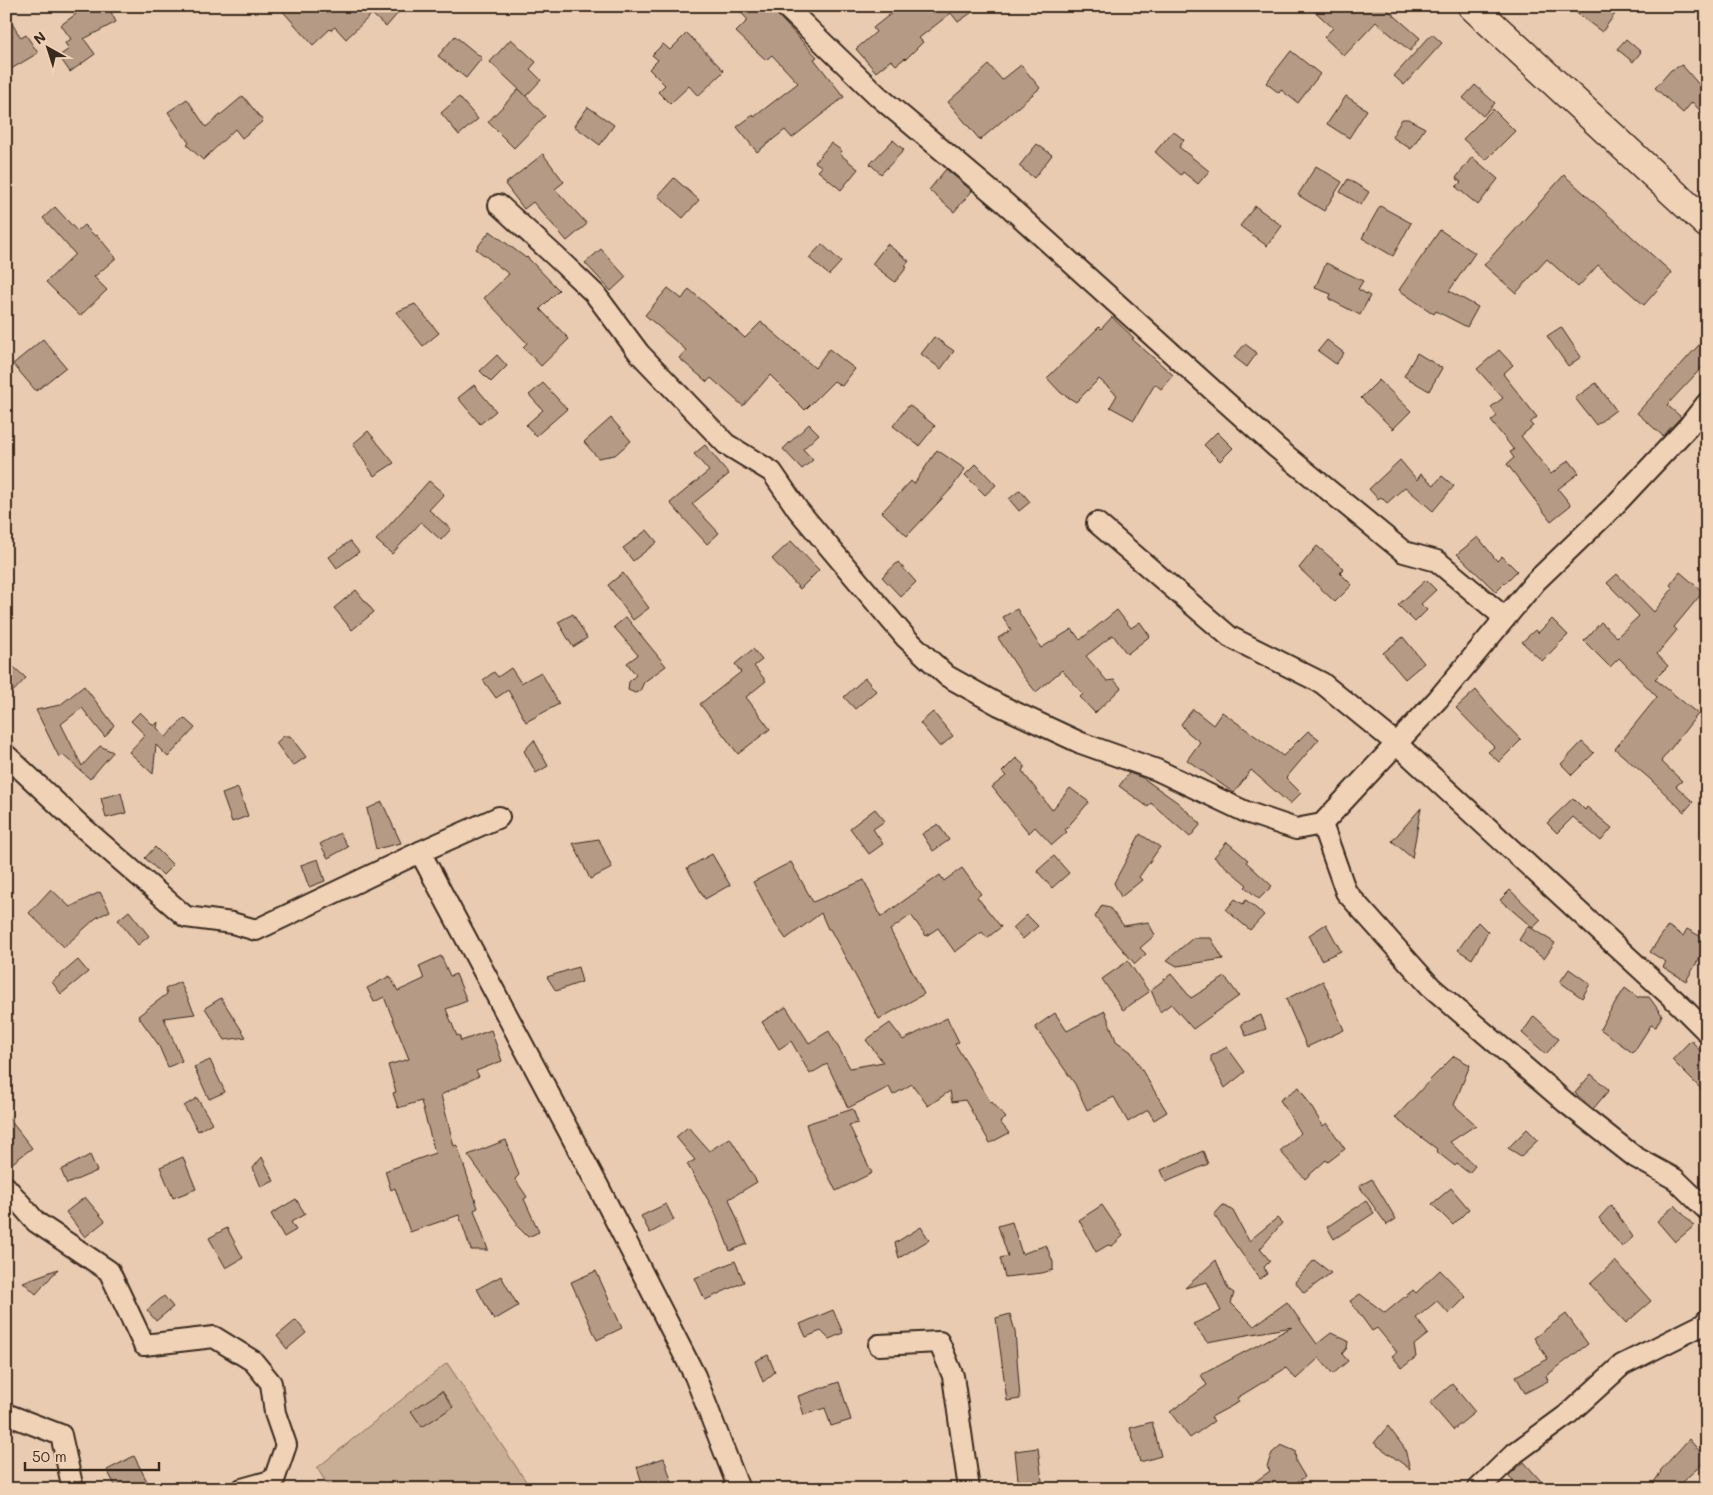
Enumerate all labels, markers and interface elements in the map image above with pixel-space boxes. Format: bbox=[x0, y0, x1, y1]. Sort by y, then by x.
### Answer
north arrow bbox=[22, 22, 72, 72]
text: N bbox=[29, 27, 50, 48]
scale bar bbox=[25, 1440, 159, 1472]
text: 50 m bbox=[32, 1446, 67, 1466]

